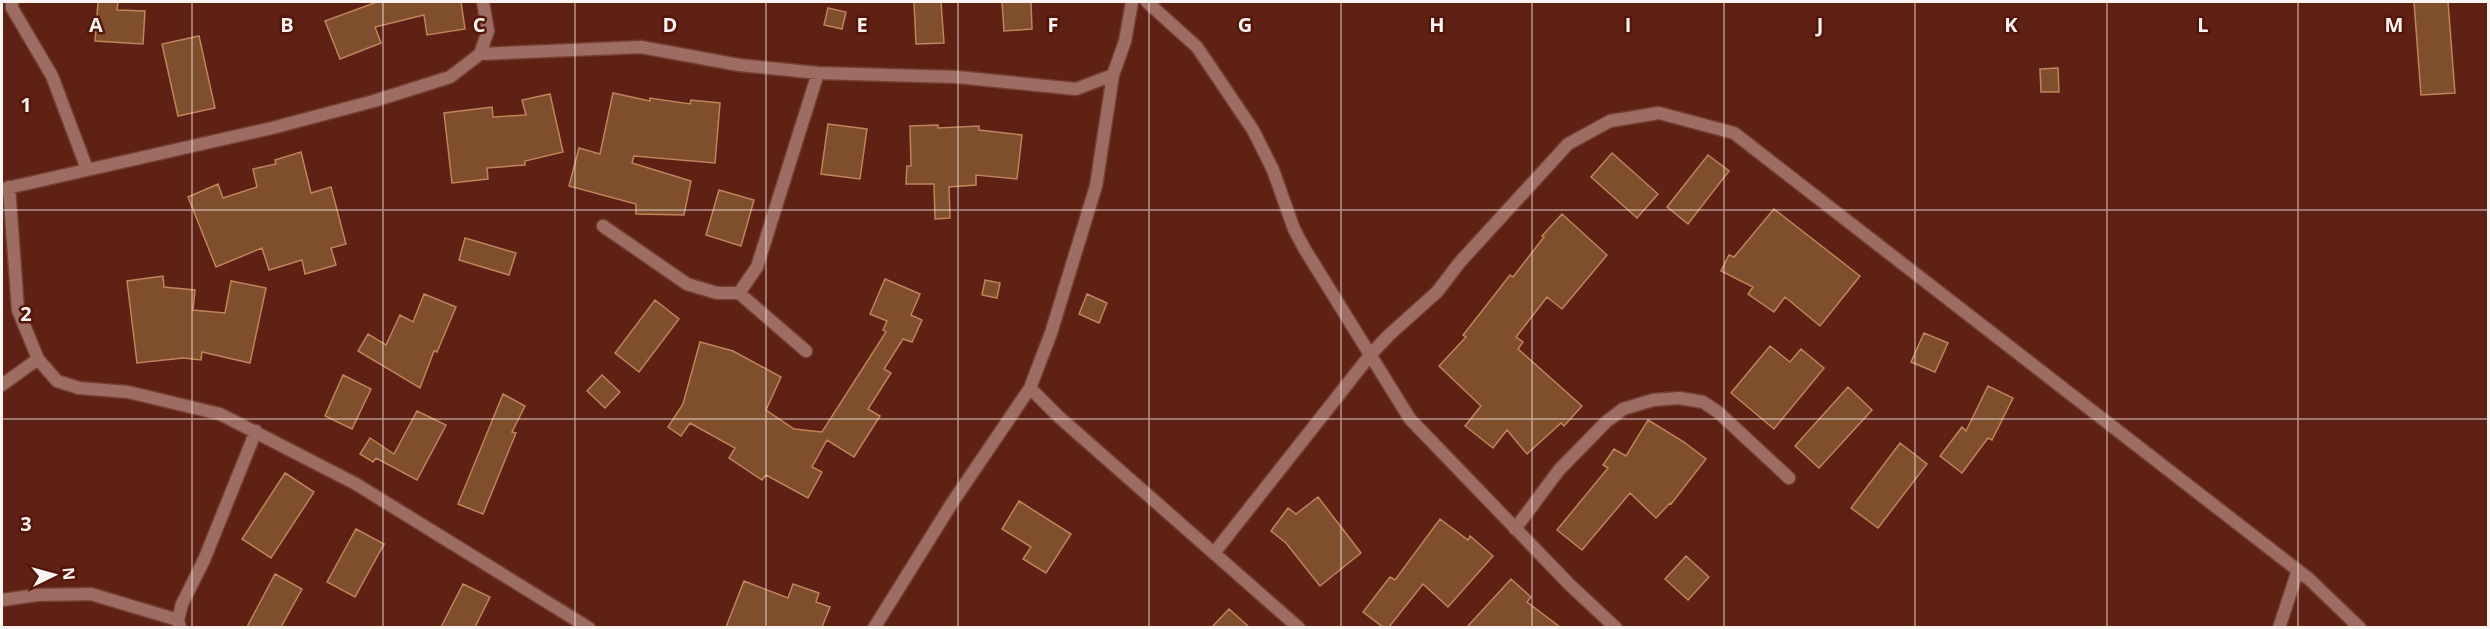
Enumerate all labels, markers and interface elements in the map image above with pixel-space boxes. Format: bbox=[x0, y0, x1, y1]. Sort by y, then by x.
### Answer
text: A bbox=[89, 11, 103, 38]
text: B bbox=[280, 11, 294, 38]
text: C bbox=[473, 11, 486, 38]
text: D bbox=[663, 11, 677, 38]
text: E bbox=[856, 11, 868, 38]
text: F bbox=[1048, 11, 1058, 38]
text: G bbox=[1238, 11, 1252, 38]
text: H bbox=[1429, 11, 1445, 38]
text: I bbox=[1625, 11, 1631, 38]
text: J bbox=[1815, 11, 1823, 38]
text: K bbox=[2004, 11, 2018, 38]
text: L bbox=[2197, 11, 2209, 38]
text: M bbox=[2385, 11, 2403, 38]
text: 1 bbox=[20, 91, 32, 118]
text: 2 bbox=[20, 300, 32, 327]
text: 3 bbox=[20, 510, 32, 537]
north arrow bbox=[24, 545, 84, 605]
text: N bbox=[57, 566, 80, 581]

